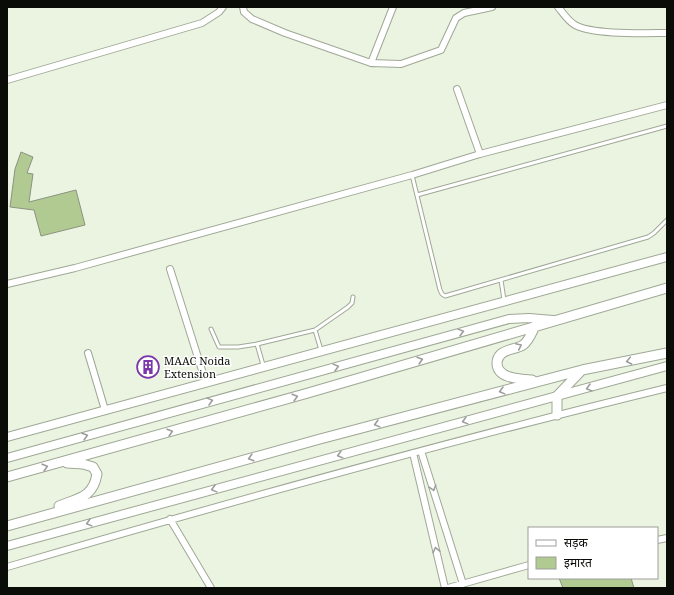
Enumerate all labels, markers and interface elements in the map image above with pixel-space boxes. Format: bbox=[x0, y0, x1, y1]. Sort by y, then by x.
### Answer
one-way arrow bbox=[457, 328, 464, 337]
one-way arrow bbox=[515, 343, 522, 351]
place label: MAAC Noida Extension bbox=[164, 353, 230, 381]
building icon: MAAC Noida Extension bbox=[135, 354, 161, 380]
one-way arrow bbox=[416, 356, 423, 365]
one-way arrow bbox=[626, 356, 632, 364]
one-way arrow bbox=[332, 363, 339, 372]
one-way arrow bbox=[586, 383, 592, 391]
one-way arrow bbox=[499, 386, 506, 395]
one-way arrow bbox=[291, 393, 298, 402]
one-way arrow bbox=[207, 397, 214, 406]
one-way arrow bbox=[462, 416, 469, 425]
one-way arrow bbox=[373, 419, 380, 428]
one-way arrow bbox=[166, 428, 173, 437]
one-way arrow bbox=[81, 432, 88, 441]
one-way arrow bbox=[337, 450, 344, 459]
one-way arrow bbox=[248, 453, 255, 462]
one-way arrow bbox=[41, 463, 48, 472]
one-way arrow bbox=[211, 484, 218, 493]
one-way arrow bbox=[428, 485, 437, 492]
one-way arrow bbox=[86, 519, 92, 527]
legend bbox=[528, 527, 658, 579]
text: सड़क bbox=[564, 534, 589, 551]
one-way arrow bbox=[433, 547, 441, 553]
text: इमारत bbox=[564, 554, 593, 571]

